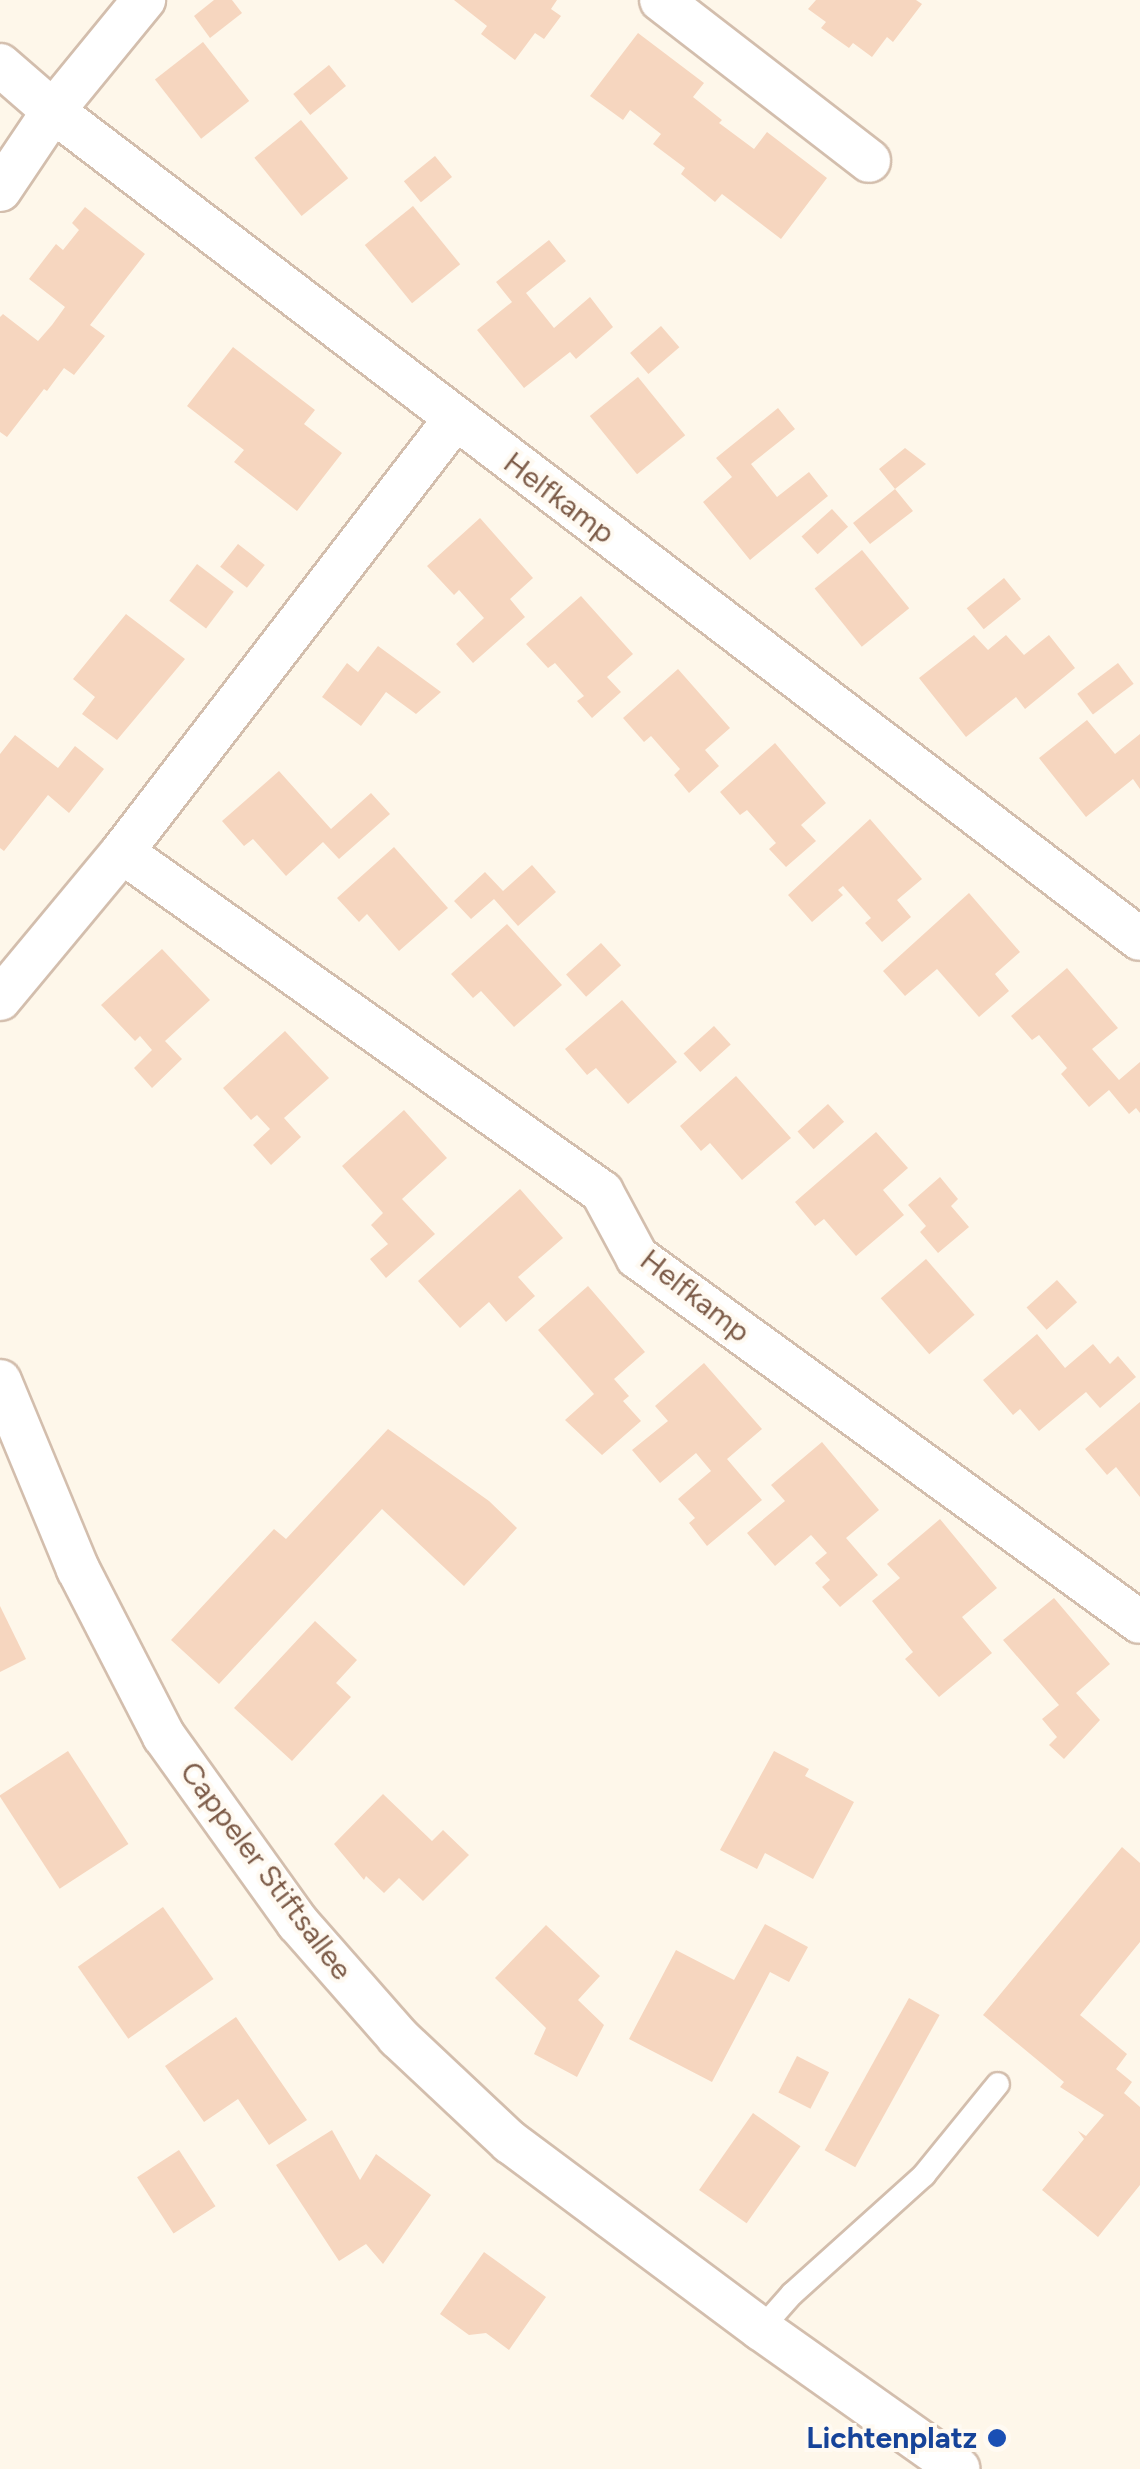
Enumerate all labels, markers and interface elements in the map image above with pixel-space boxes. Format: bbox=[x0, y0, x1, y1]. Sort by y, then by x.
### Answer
street label: Helfkamp bbox=[497, 445, 621, 551]
street label: Helfkamp bbox=[633, 1242, 757, 1350]
street label: Cappeler Stiftsallee bbox=[172, 1755, 360, 1987]
place label: Lichtenplatz bbox=[806, 2420, 977, 2456]
marker: Lichtenplatz bbox=[986, 2427, 1008, 2449]

